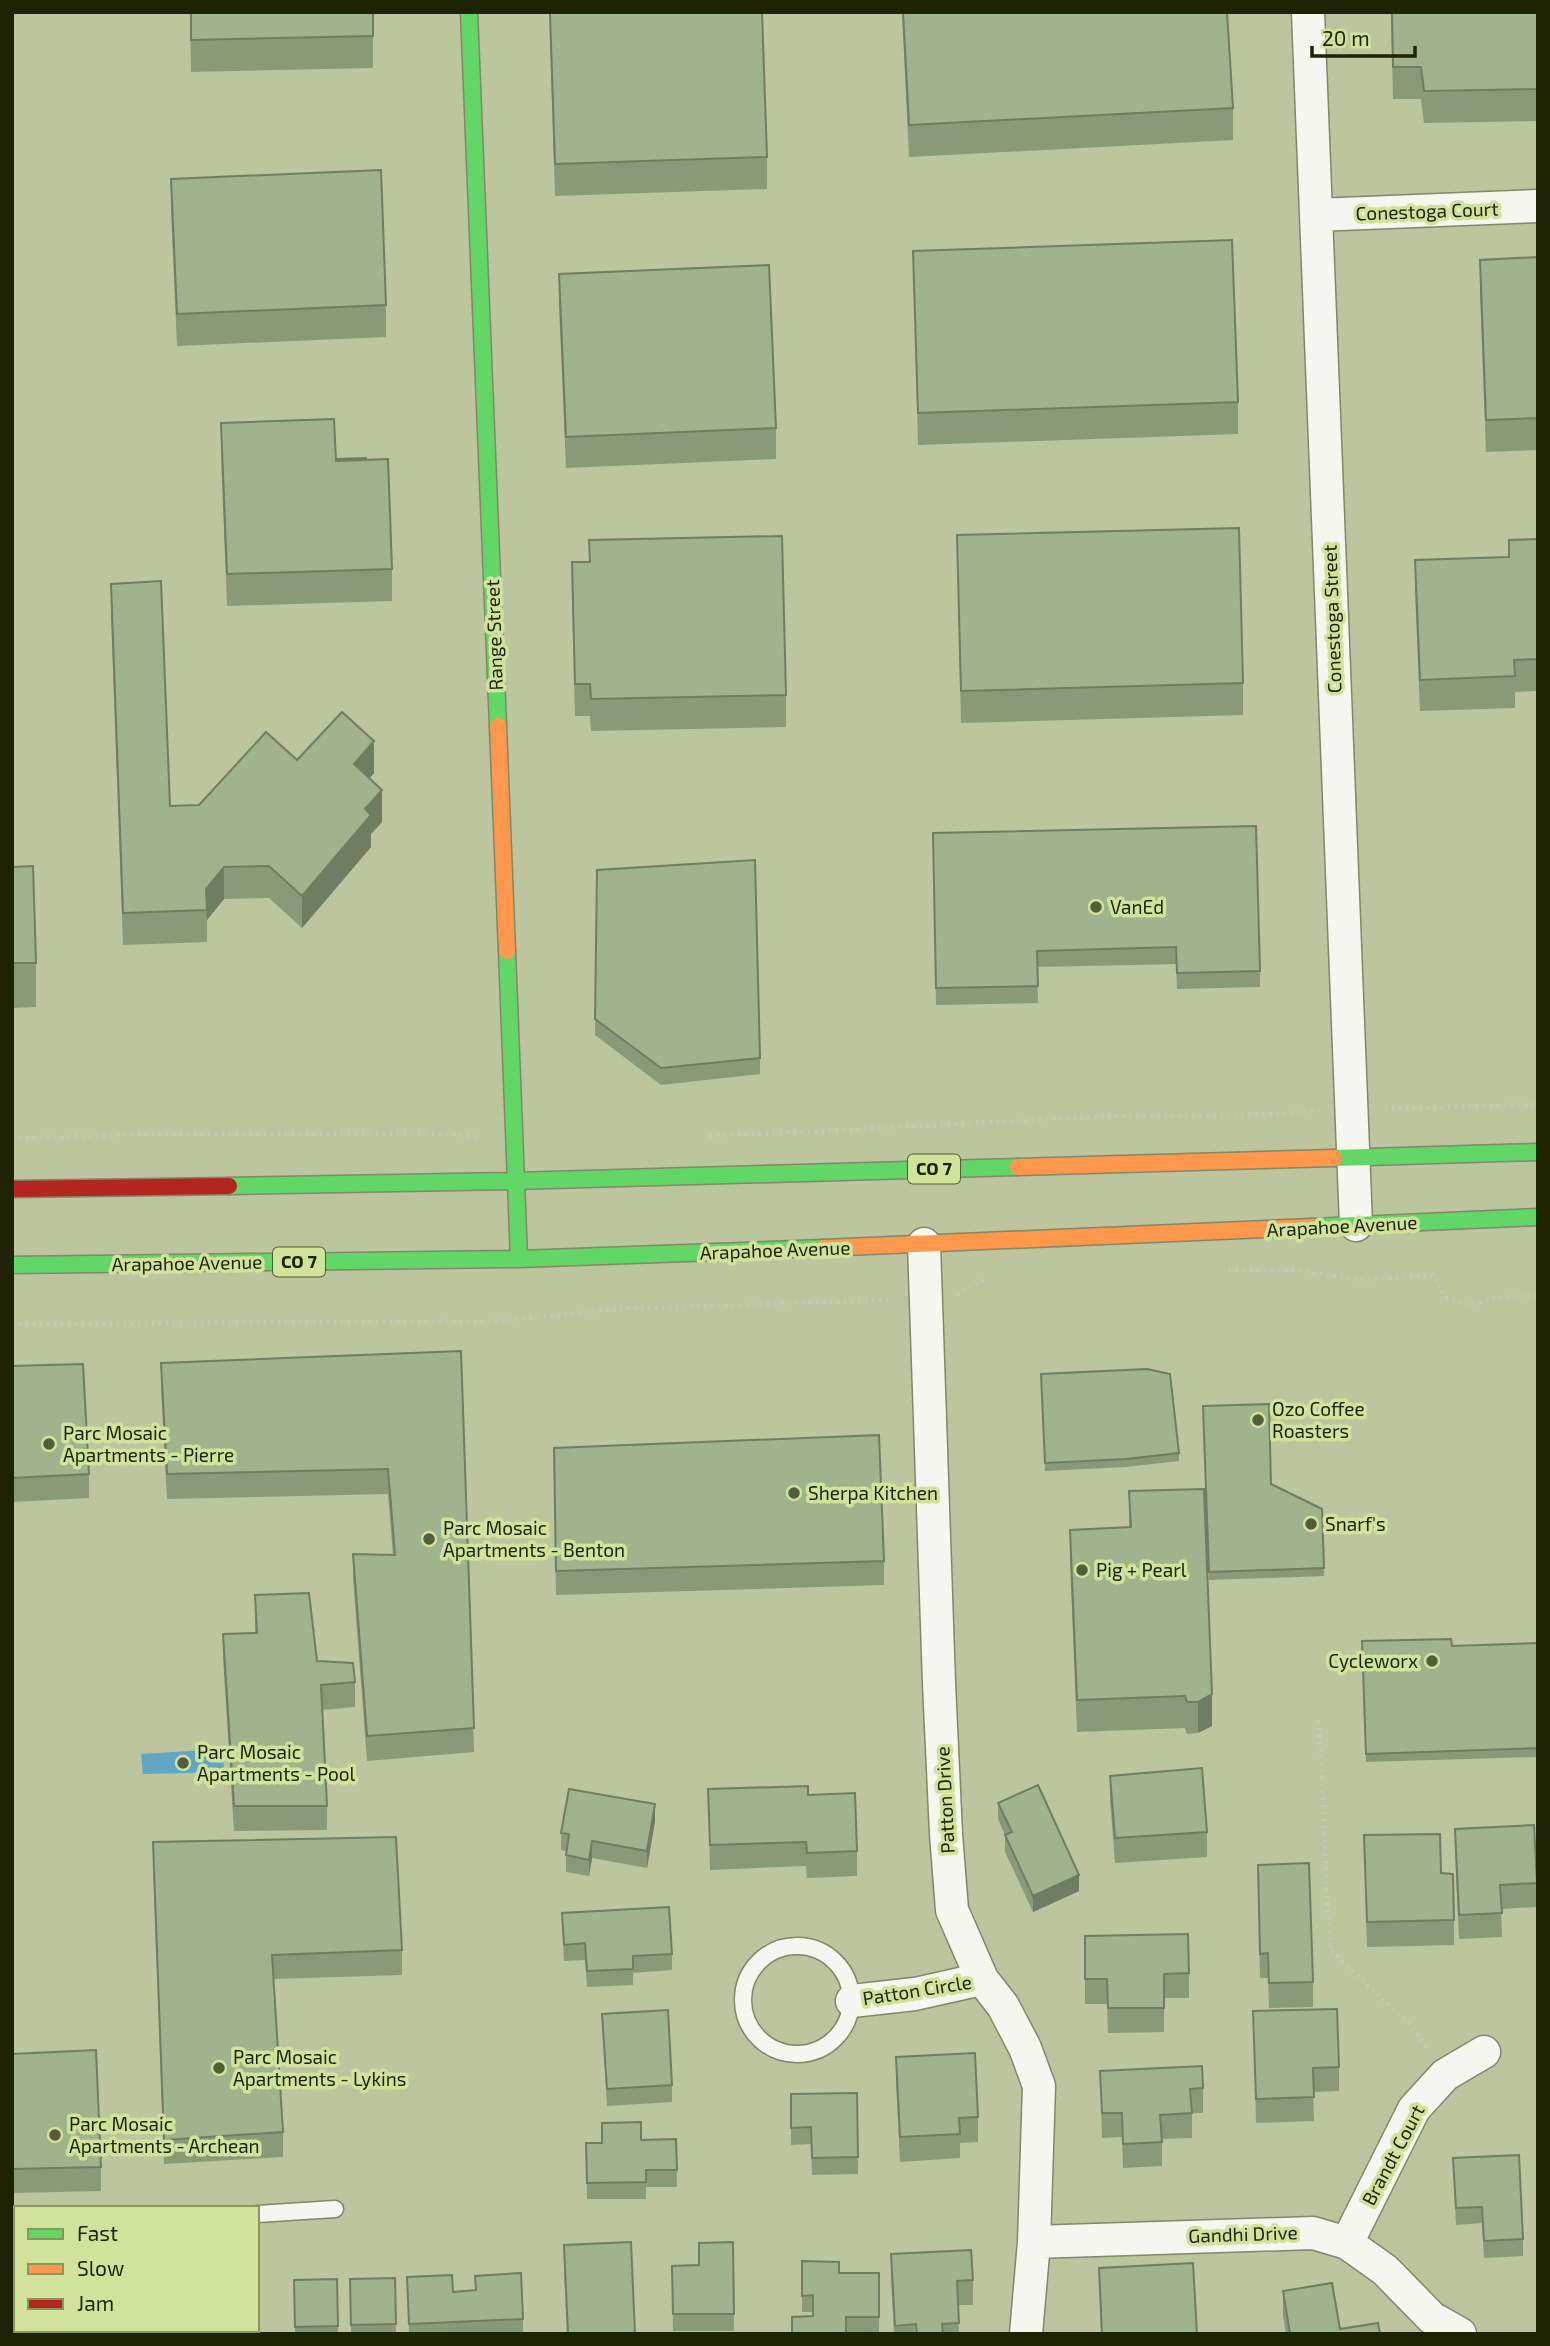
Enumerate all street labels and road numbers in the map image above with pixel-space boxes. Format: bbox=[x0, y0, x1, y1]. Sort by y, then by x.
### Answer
street label: Conestoga Court bbox=[1355, 197, 1499, 224]
street label: Conestoga Street bbox=[1317, 544, 1346, 694]
street label: Range Street bbox=[480, 579, 507, 691]
road number: CO 7 bbox=[908, 1154, 960, 1184]
street label: Arapahoe Avenue bbox=[1266, 1210, 1418, 1241]
street label: Arapahoe Avenue bbox=[699, 1235, 851, 1264]
road number: CO 7 bbox=[273, 1247, 325, 1276]
street label: Arapahoe Avenue bbox=[111, 1250, 263, 1275]
street label: Patton Drive bbox=[930, 1746, 959, 1854]
street label: Patton Circle bbox=[861, 1970, 973, 2009]
street label: Brandt Court bbox=[1356, 2101, 1429, 2209]
street label: Gandhi Drive bbox=[1188, 2220, 1298, 2247]

